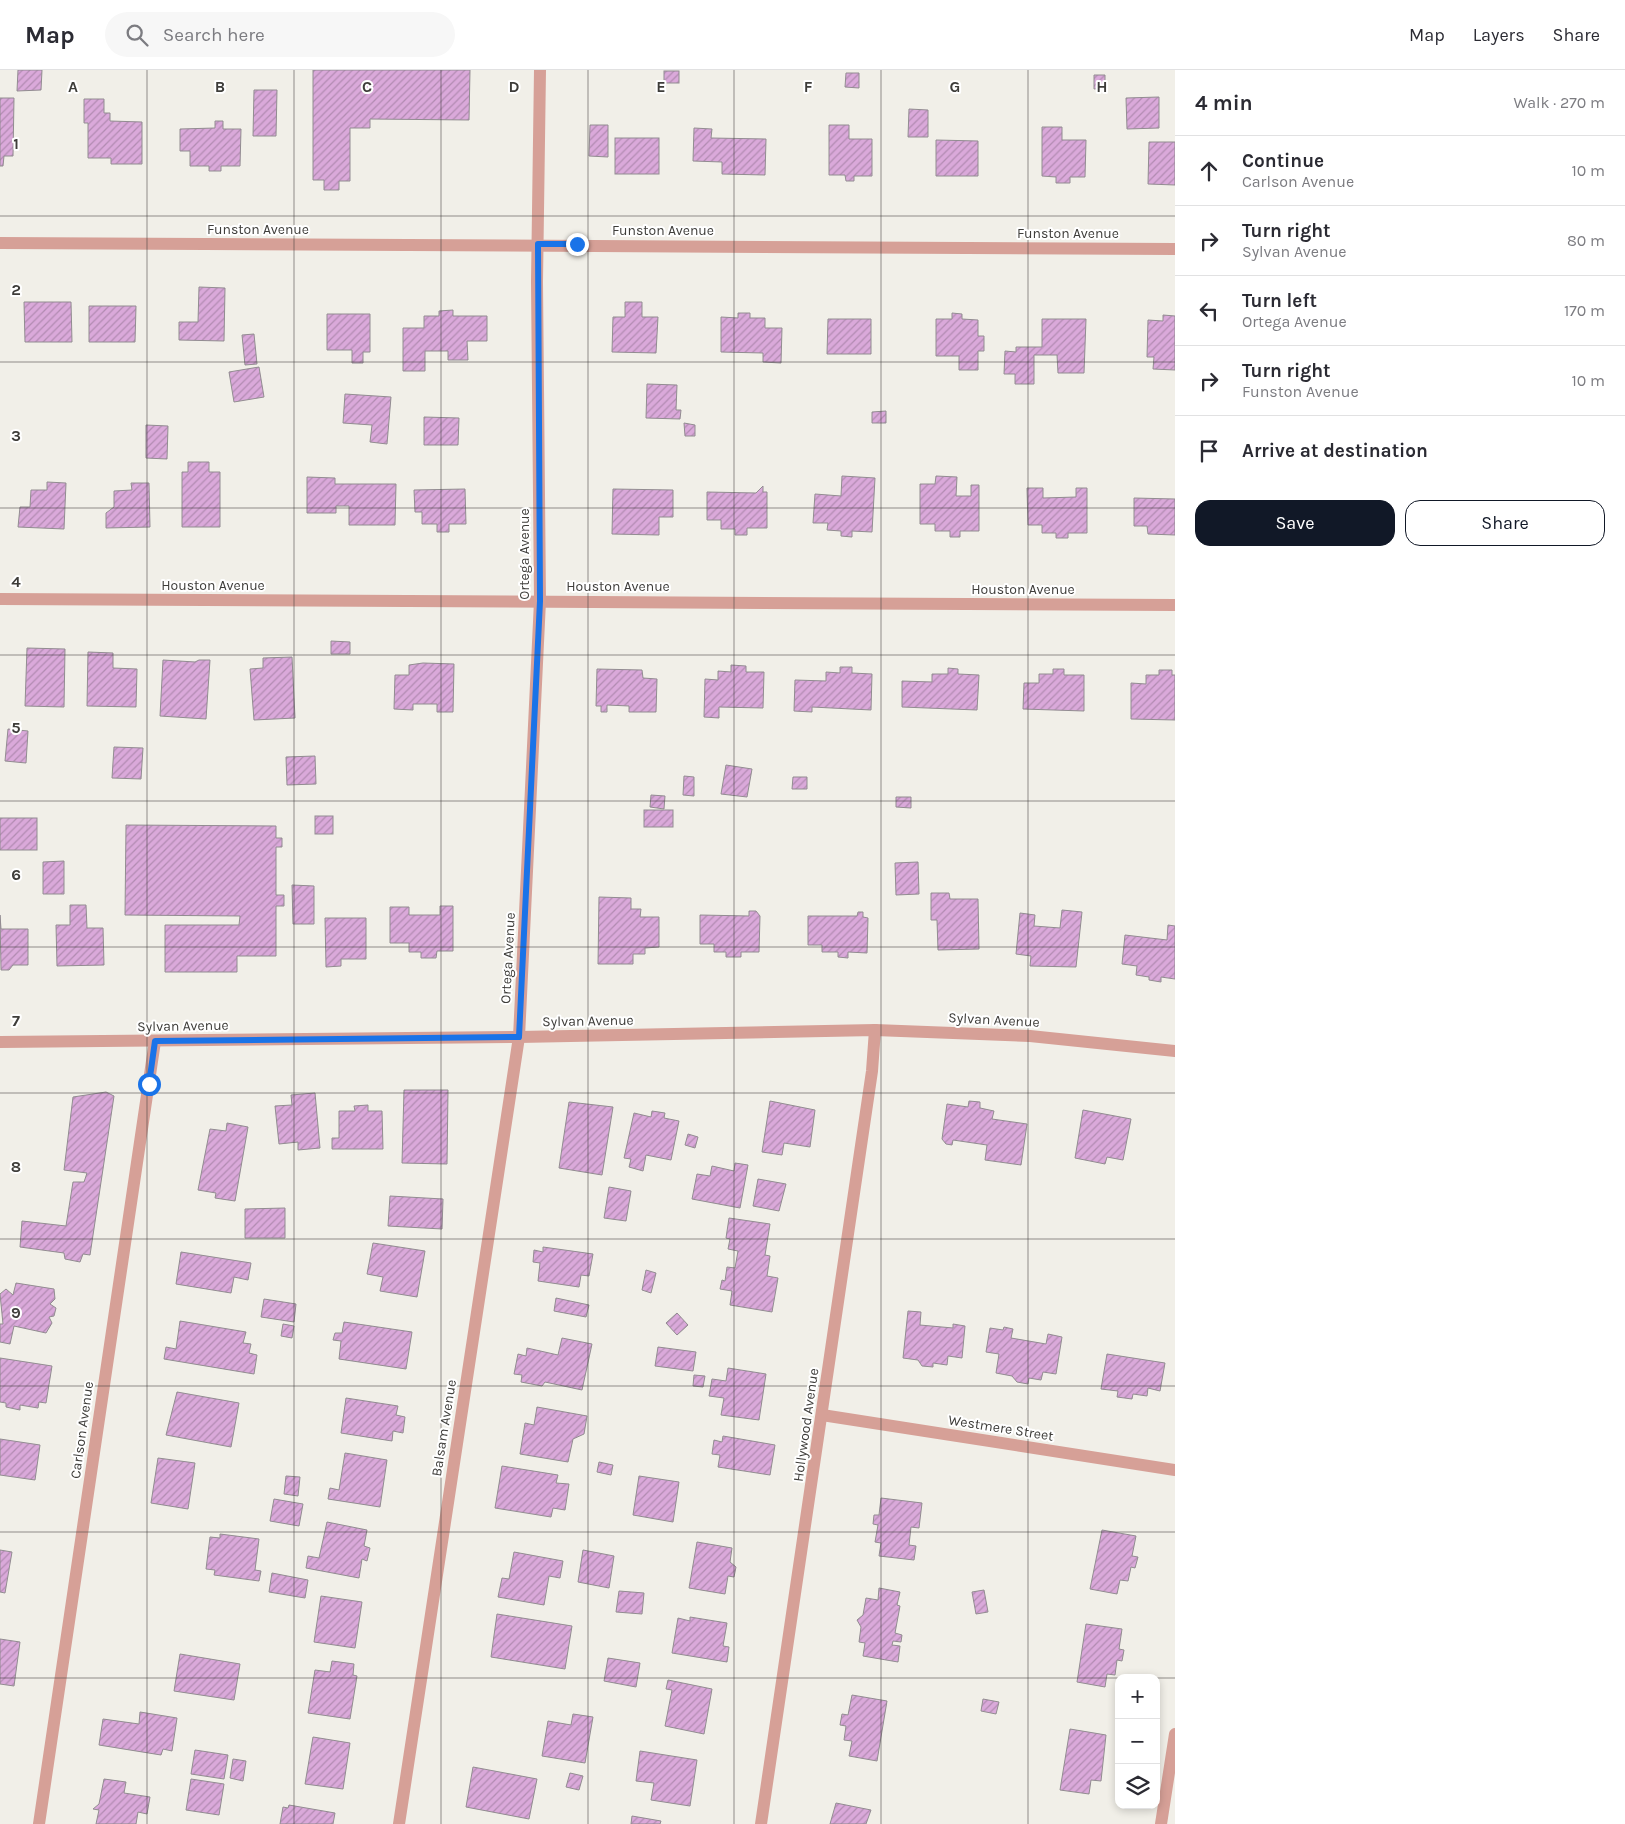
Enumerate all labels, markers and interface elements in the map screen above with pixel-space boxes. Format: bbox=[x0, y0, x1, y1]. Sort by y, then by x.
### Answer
search box bbox=[105, 12, 455, 57]
text: Map bbox=[25, 21, 75, 49]
icon: search bbox=[123, 21, 151, 49]
text: Search here bbox=[163, 24, 265, 46]
text: Map bbox=[1409, 24, 1445, 46]
text: Layers bbox=[1473, 24, 1525, 46]
text: Share bbox=[1553, 24, 1600, 46]
text: A bbox=[68, 77, 78, 96]
text: B bbox=[215, 77, 225, 96]
text: C bbox=[362, 77, 372, 96]
text: D bbox=[509, 77, 520, 96]
text: E bbox=[656, 77, 666, 96]
text: F bbox=[804, 77, 813, 96]
text: G bbox=[950, 77, 960, 96]
text: H bbox=[1096, 77, 1108, 96]
text: 4 min bbox=[1195, 91, 1253, 115]
text: Walk · 270 m bbox=[1513, 93, 1605, 112]
text: 1 bbox=[13, 134, 19, 153]
text: Continue bbox=[1242, 150, 1324, 172]
icon: ahead bbox=[1195, 157, 1223, 185]
text: 10 m bbox=[1571, 161, 1605, 180]
text: Carlson Avenue bbox=[1242, 172, 1354, 191]
text: Turn right bbox=[1242, 220, 1331, 242]
street label: Funston Avenue bbox=[207, 221, 309, 238]
street label: Funston Avenue bbox=[612, 222, 714, 239]
street label: Funston Avenue bbox=[1017, 225, 1119, 242]
icon: right bbox=[1195, 227, 1223, 255]
text: 80 m bbox=[1567, 231, 1605, 250]
route end bbox=[566, 233, 589, 256]
text: Sylvan Avenue bbox=[1242, 242, 1347, 261]
text: 2 bbox=[11, 280, 21, 299]
text: Turn left bbox=[1242, 290, 1317, 312]
icon: left bbox=[1195, 297, 1223, 325]
text: 170 m bbox=[1564, 301, 1605, 320]
text: Ortega Avenue bbox=[1242, 312, 1347, 331]
text: Turn right bbox=[1242, 360, 1331, 382]
icon: right bbox=[1195, 367, 1223, 395]
text: 10 m bbox=[1571, 371, 1605, 390]
text: Funston Avenue bbox=[1242, 382, 1359, 401]
text: 3 bbox=[11, 426, 21, 445]
icon: arrive bbox=[1195, 437, 1223, 465]
text: Arrive at destination bbox=[1242, 440, 1428, 462]
button: Save bbox=[1195, 500, 1395, 546]
button: Share bbox=[1405, 500, 1605, 546]
street label: Ortega Avenue bbox=[516, 508, 533, 600]
text: 4 bbox=[11, 572, 21, 591]
street label: Houston Avenue bbox=[161, 577, 265, 594]
street label: Houston Avenue bbox=[566, 578, 670, 595]
street label: Houston Avenue bbox=[971, 581, 1075, 598]
text: 5 bbox=[11, 718, 21, 737]
text: 6 bbox=[11, 865, 21, 884]
street label: Ortega Avenue bbox=[497, 912, 519, 1004]
street label: Sylvan Avenue bbox=[948, 1009, 1040, 1031]
text: 7 bbox=[12, 1011, 20, 1030]
street label: Sylvan Avenue bbox=[542, 1012, 634, 1030]
street label: Sylvan Avenue bbox=[137, 1017, 229, 1035]
route start bbox=[138, 1073, 161, 1096]
text: 8 bbox=[11, 1157, 21, 1176]
text: 9 bbox=[11, 1303, 21, 1322]
street label: Hollywood Avenue bbox=[790, 1367, 822, 1483]
street label: Balsam Avenue bbox=[428, 1378, 460, 1478]
street label: Carlson Avenue bbox=[67, 1380, 97, 1480]
street label: Westmere Street bbox=[947, 1411, 1055, 1445]
map controls bbox=[1115, 1674, 1160, 1809]
button: + bbox=[1115, 1674, 1160, 1719]
button: − bbox=[1115, 1719, 1160, 1764]
button: layers bbox=[1115, 1764, 1160, 1809]

